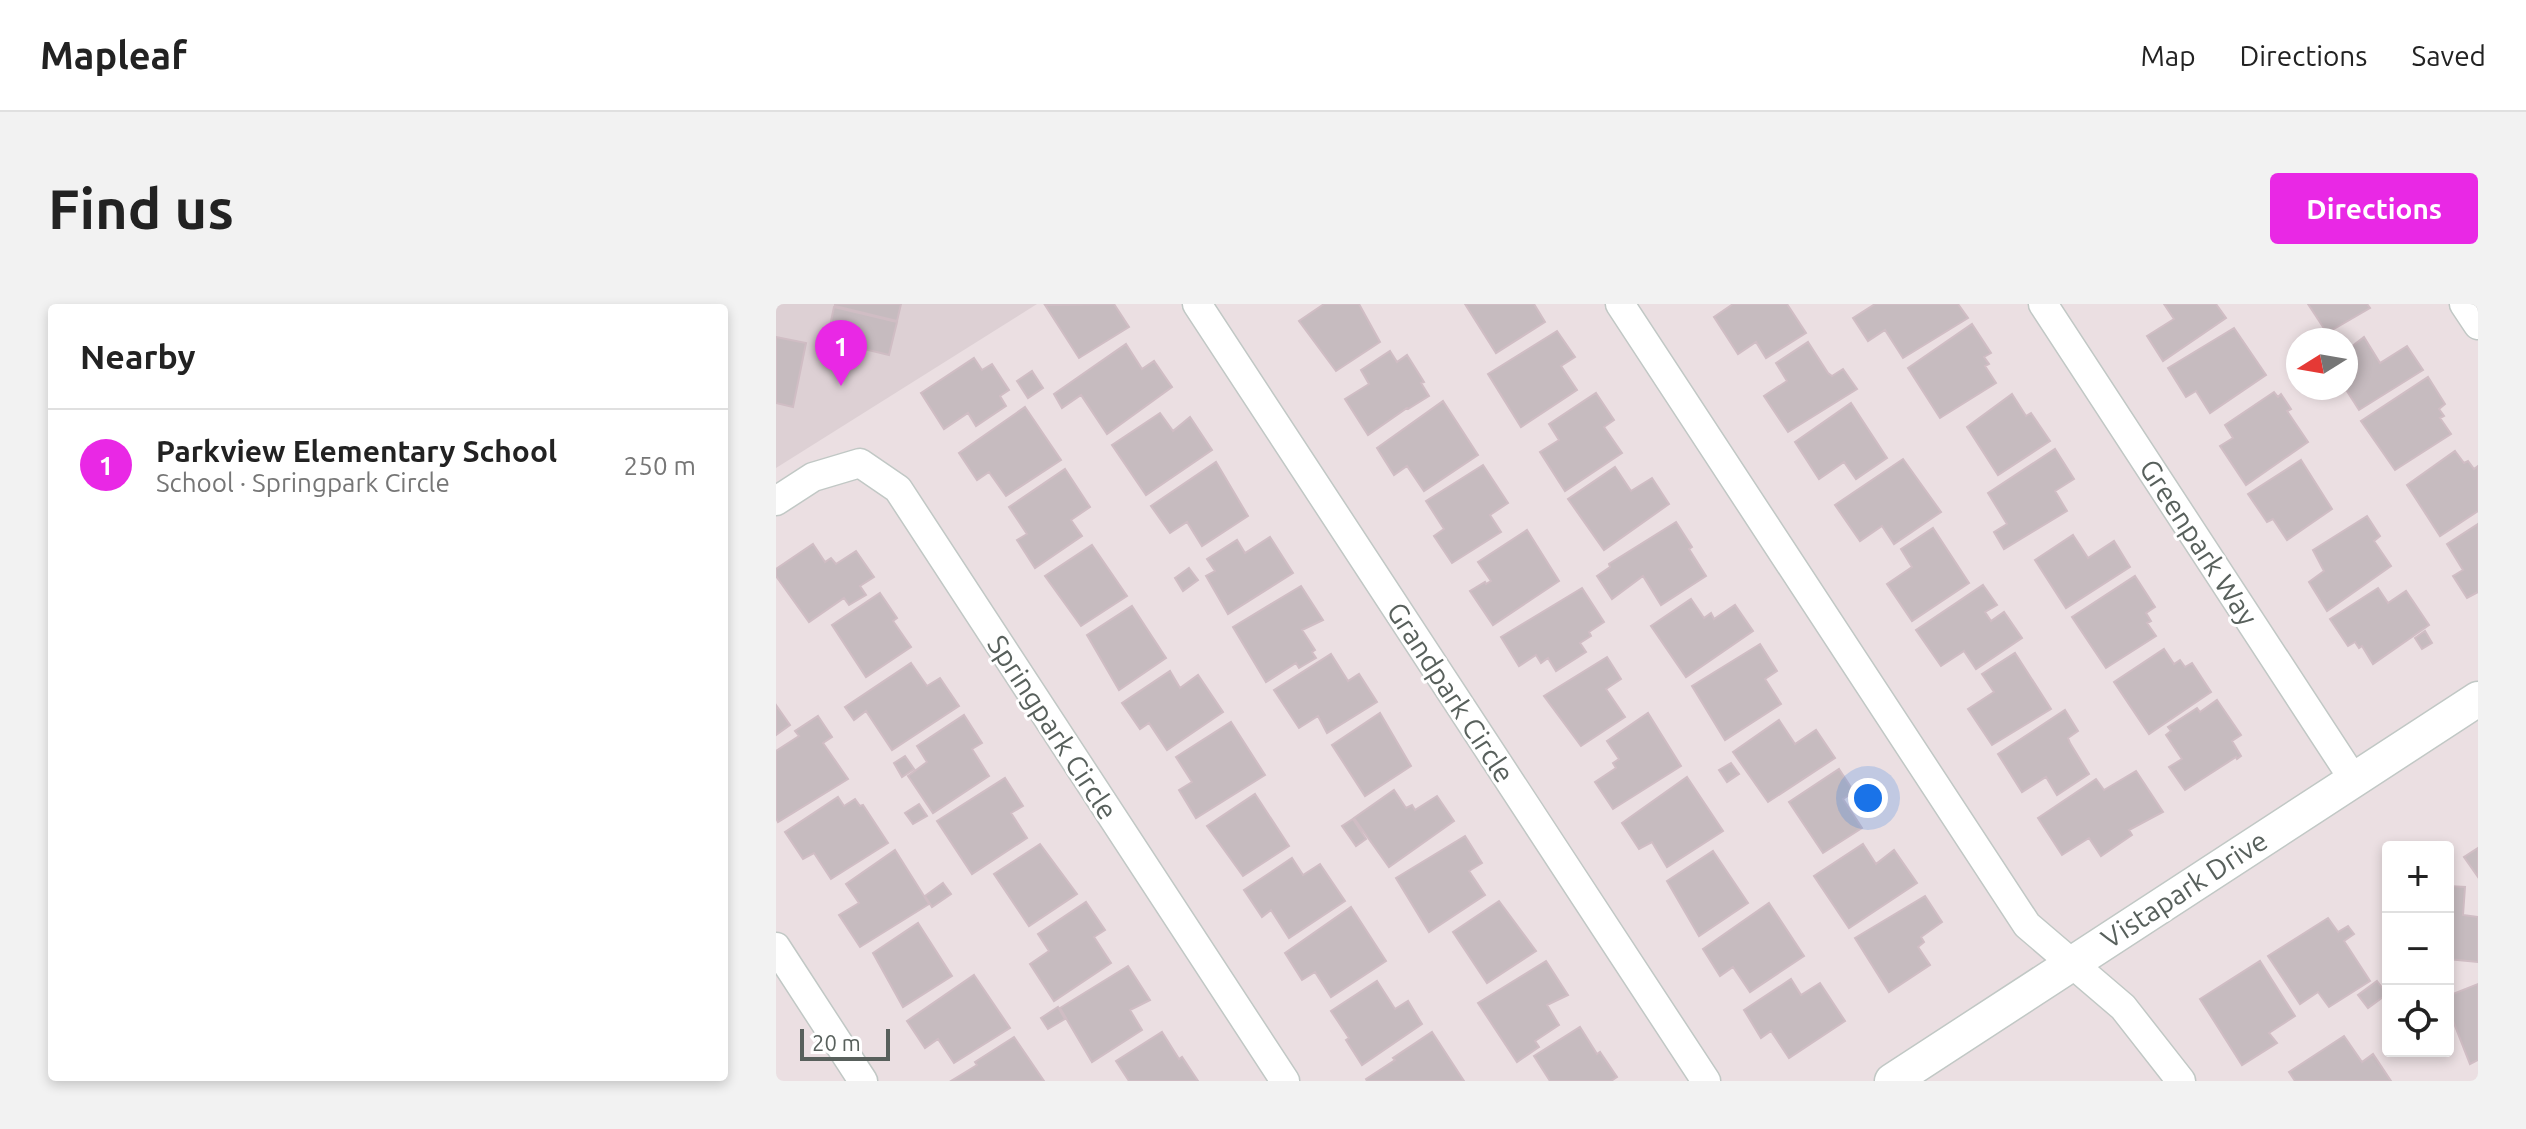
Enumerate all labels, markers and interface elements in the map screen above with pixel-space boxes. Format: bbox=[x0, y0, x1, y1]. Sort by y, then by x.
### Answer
text: Mapleaf bbox=[40, 34, 187, 76]
text: Map bbox=[2140, 40, 2196, 71]
text: Directions bbox=[2240, 40, 2367, 71]
text: Saved bbox=[2411, 40, 2486, 71]
button: Directions bbox=[2270, 173, 2478, 244]
text: Find us bbox=[48, 177, 234, 240]
pin: 1 bbox=[815, 320, 867, 386]
north arrow bbox=[2286, 328, 2358, 400]
text: Nearby bbox=[80, 337, 195, 375]
text: Parkview Elementary School bbox=[156, 434, 557, 468]
text: 1 bbox=[99, 451, 113, 480]
text: 250 m bbox=[624, 451, 696, 480]
street label: Greenpark Way bbox=[2134, 453, 2264, 631]
text: School · Springpark Circle bbox=[156, 468, 450, 497]
street label: Grandpark Circle bbox=[1381, 596, 1521, 788]
street label: Springpark Circle bbox=[982, 629, 1124, 825]
your location bbox=[1848, 778, 1888, 818]
street label: Vistapark Drive bbox=[2095, 824, 2273, 954]
map controls bbox=[2382, 841, 2454, 1057]
button: + bbox=[2382, 841, 2454, 913]
button: − bbox=[2382, 913, 2454, 985]
button: locate bbox=[2382, 985, 2454, 1057]
scale bar bbox=[800, 1025, 890, 1061]
text: 20 m bbox=[812, 1030, 861, 1055]

